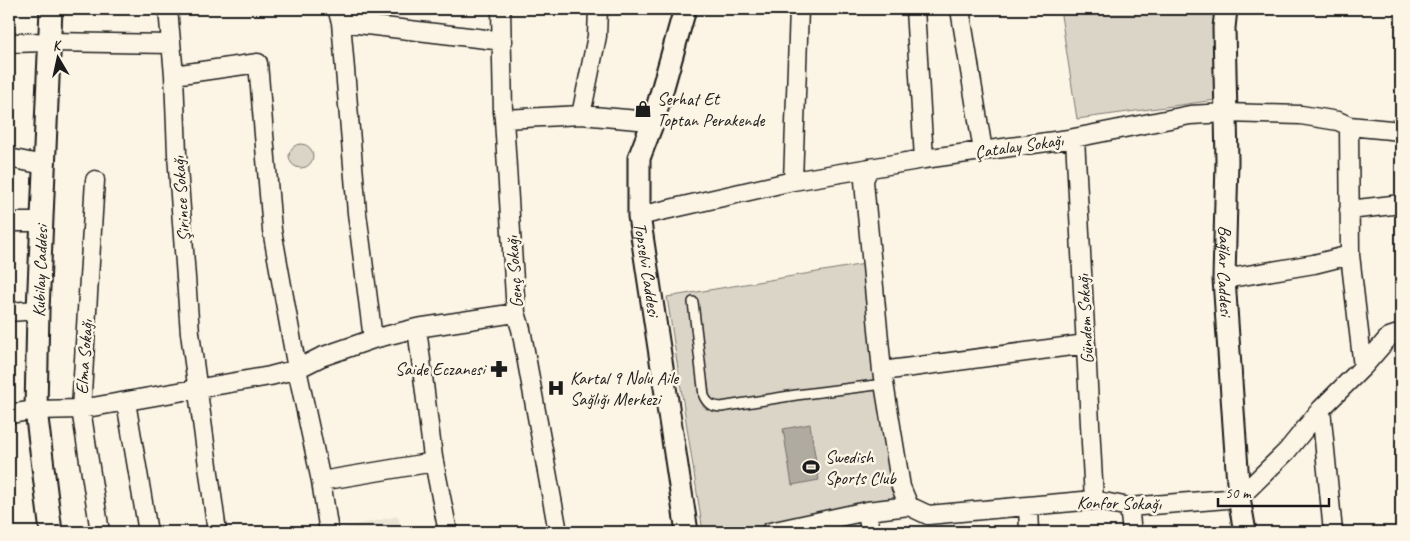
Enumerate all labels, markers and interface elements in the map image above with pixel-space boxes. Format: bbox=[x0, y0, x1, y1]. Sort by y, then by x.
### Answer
north arrow bbox=[32, 32, 82, 82]
text: K bbox=[51, 36, 64, 55]
place label: Serhat Et Toptan Perakende bbox=[657, 88, 765, 131]
shop icon: Serhat Et Toptan Perakende bbox=[633, 99, 653, 119]
street label: Çatalay Sokağı bbox=[973, 129, 1065, 164]
street label: Şirince Sokağı bbox=[167, 155, 195, 242]
street label: Topselvi Caddesi bbox=[629, 221, 665, 320]
street label: Kubilay Caddesi bbox=[27, 222, 53, 318]
street label: Bağlar Caddesi bbox=[1213, 225, 1238, 319]
street label: Genç Sokağı bbox=[500, 235, 527, 309]
street label: Gündem Sokağı bbox=[1072, 273, 1098, 364]
street label: Elma Sokağı bbox=[70, 318, 98, 395]
place label: Saide Eczanesi bbox=[395, 358, 488, 380]
pharmacy icon: Saide Eczanesi bbox=[489, 359, 509, 379]
place label: Kartal 9 Nolu Aile Sağlığı Merkezi bbox=[570, 367, 679, 410]
hospital icon: Kartal 9 Nolu Aile Sağlığı Merkezi bbox=[546, 378, 566, 398]
place label: Swedish Sports Club bbox=[825, 446, 897, 489]
sports icon: Swedish Sports Club bbox=[801, 457, 821, 477]
scale bar bbox=[1218, 476, 1329, 508]
text: 50 m bbox=[1225, 484, 1252, 503]
street label: Konfor Sokağı bbox=[1077, 491, 1162, 515]

